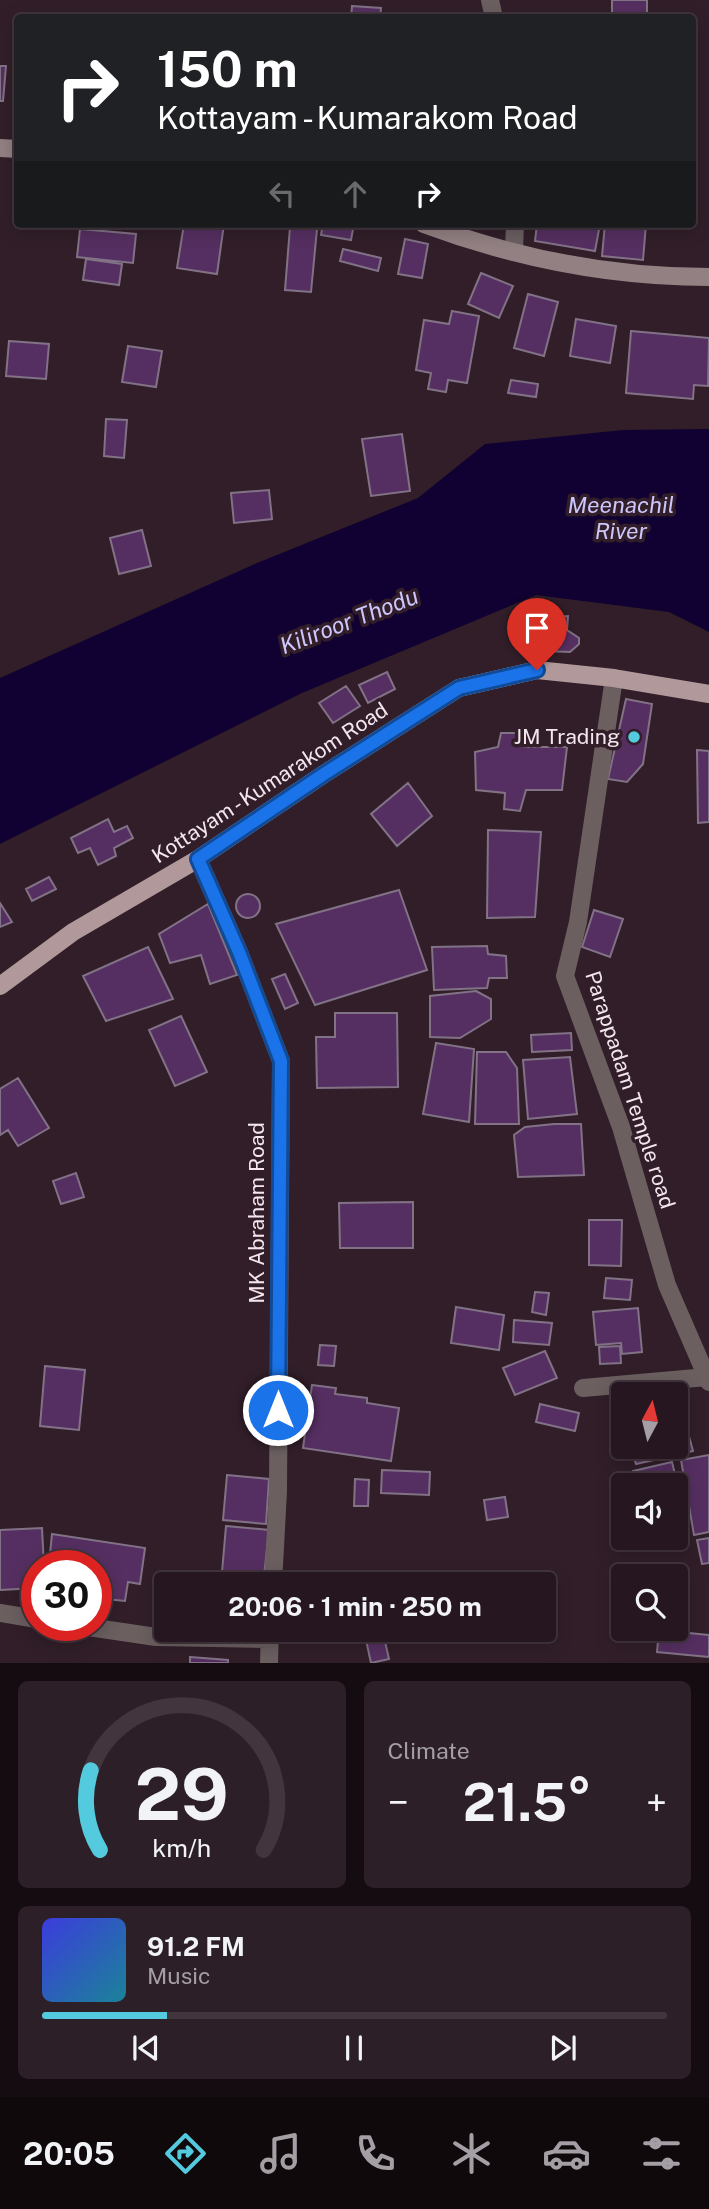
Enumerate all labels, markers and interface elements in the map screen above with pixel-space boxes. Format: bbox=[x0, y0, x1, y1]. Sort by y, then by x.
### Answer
text: 150 m bbox=[157, 40, 298, 98]
icon: right bbox=[42, 42, 133, 133]
text: Kottayam - Kumarakom Road bbox=[157, 99, 578, 136]
icon: left bbox=[263, 175, 301, 213]
icon: ahead bbox=[336, 175, 374, 213]
icon: right bbox=[409, 175, 447, 213]
water label: Meenachil River bbox=[567, 491, 675, 544]
water label: Kiliroor Thodu bbox=[276, 582, 422, 659]
pin bbox=[507, 598, 567, 670]
icon: arrive bbox=[518, 609, 556, 647]
street label: Kottayam - Kumarakom Road bbox=[147, 697, 392, 868]
place label: JM Trading bbox=[514, 724, 620, 749]
marker: JM Trading bbox=[626, 729, 642, 745]
street label: Parappadam Temple road bbox=[580, 968, 681, 1212]
street label: MK Abraham Road bbox=[244, 1122, 269, 1304]
position arrow bbox=[241, 1373, 315, 1447]
north arrow bbox=[611, 1382, 688, 1460]
map controls bbox=[611, 1382, 688, 1641]
button: sound bbox=[611, 1473, 688, 1550]
speed limit sign: 30 bbox=[21, 1550, 112, 1641]
button: search bbox=[611, 1564, 688, 1641]
text: 20:06 · 1 min · 250 m bbox=[228, 1591, 482, 1622]
text: Climate bbox=[388, 1737, 470, 1764]
text: 29 bbox=[135, 1752, 229, 1837]
text: 21.5° bbox=[463, 1772, 592, 1833]
text: − bbox=[388, 1780, 409, 1825]
text: + bbox=[646, 1780, 667, 1825]
text: km/h bbox=[152, 1833, 211, 1863]
text: 91.2 FM bbox=[147, 1931, 245, 1962]
text: Music bbox=[147, 1962, 211, 1989]
icon: previous bbox=[127, 2029, 165, 2067]
icon: pause bbox=[335, 2029, 373, 2067]
icon: next bbox=[544, 2029, 582, 2067]
icon: directions bbox=[161, 2129, 210, 2178]
icon: music bbox=[256, 2129, 305, 2178]
icon: phone bbox=[351, 2129, 400, 2178]
icon: climate bbox=[447, 2129, 496, 2178]
icon: car bbox=[542, 2129, 591, 2178]
icon: filters bbox=[637, 2129, 686, 2178]
text: 20:05 bbox=[23, 2135, 115, 2172]

